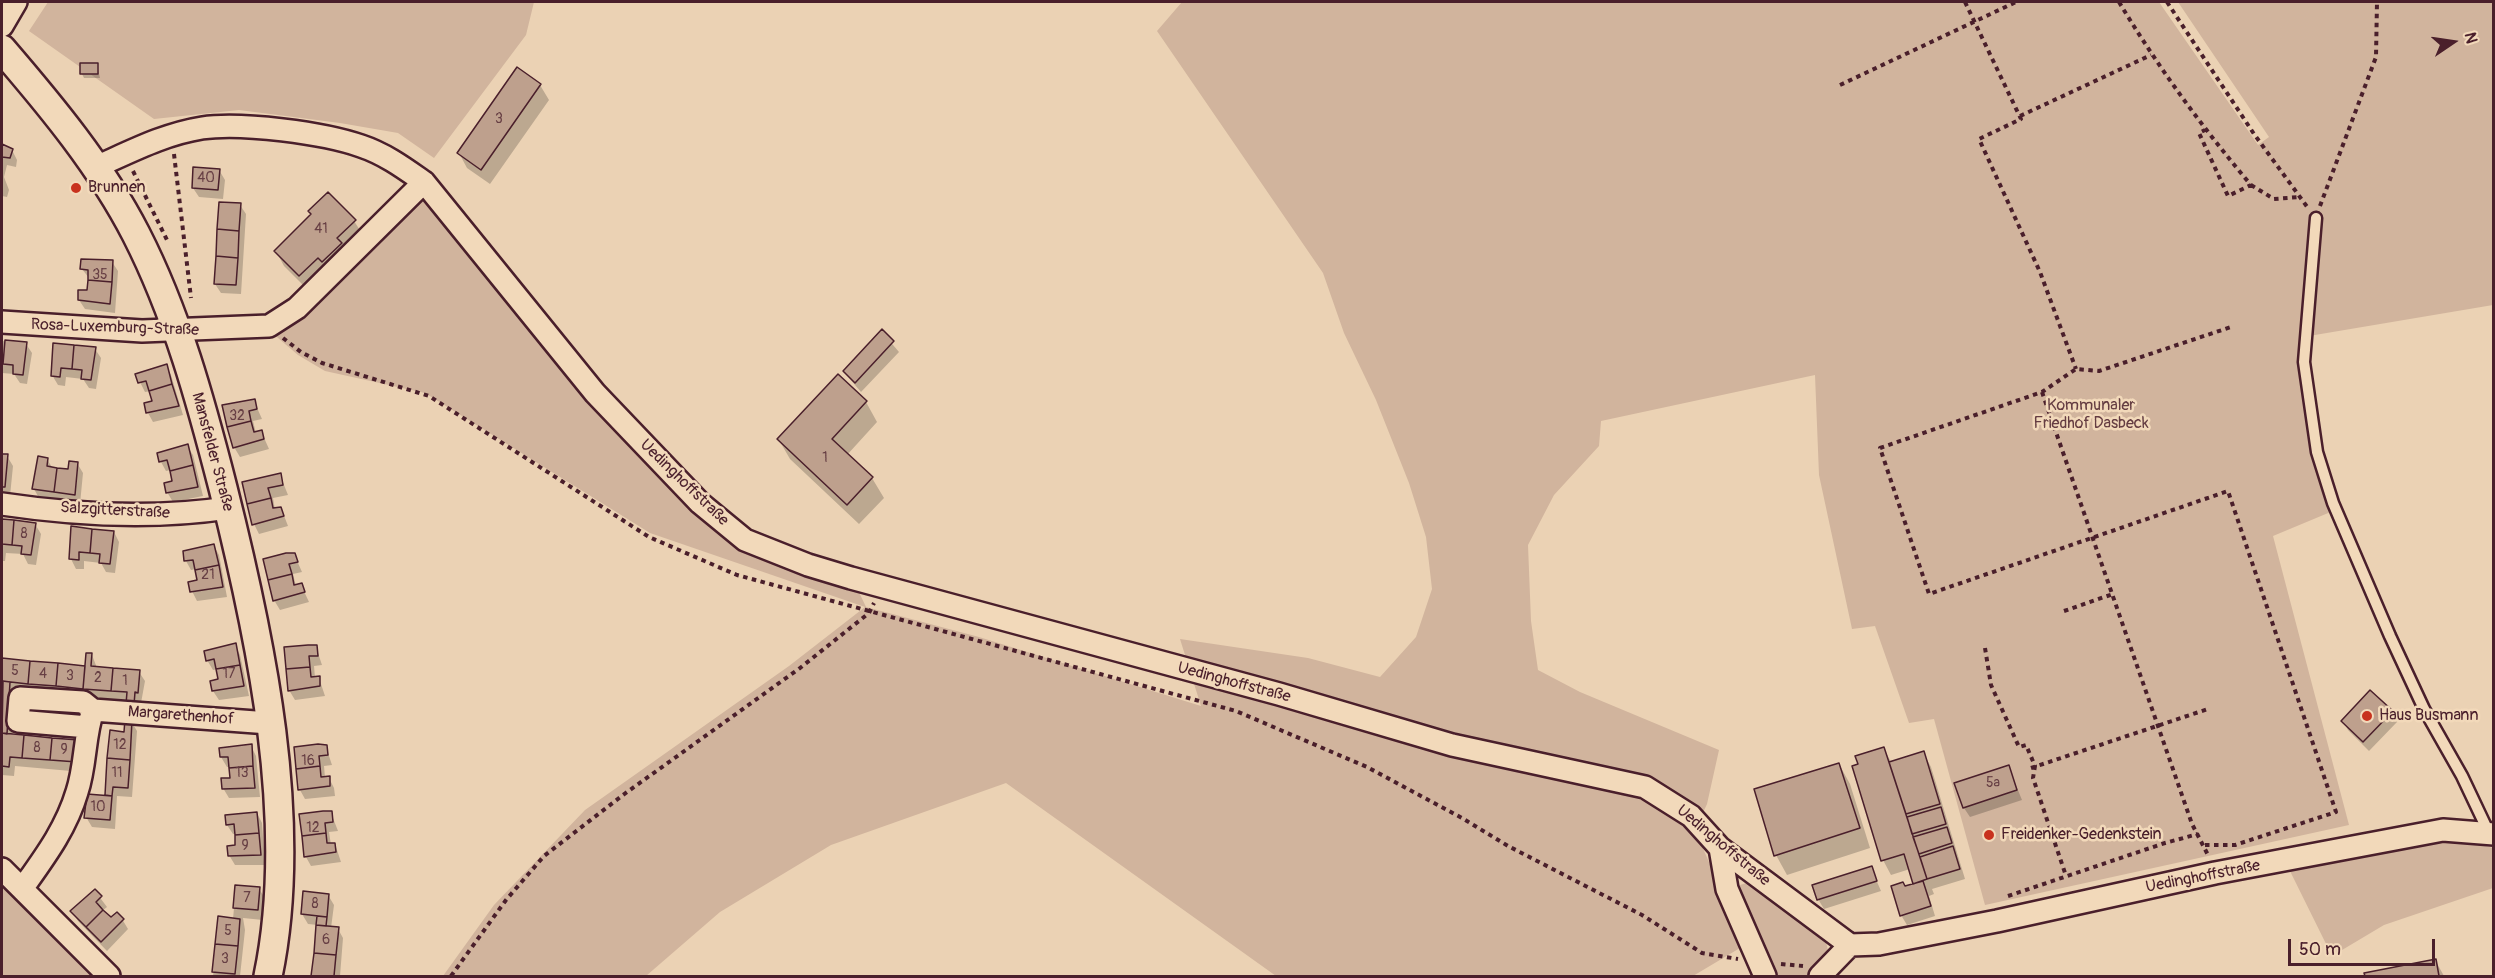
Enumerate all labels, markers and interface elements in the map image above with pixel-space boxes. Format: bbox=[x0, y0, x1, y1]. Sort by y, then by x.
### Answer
north arrow bbox=[2423, 12, 2483, 72]
text: N bbox=[2460, 30, 2481, 45]
house number: 3 bbox=[495, 111, 503, 127]
house number: 40 bbox=[197, 170, 215, 186]
place label: Brunnen bbox=[88, 178, 146, 198]
marker: Brunnen bbox=[69, 181, 83, 195]
house number: 41 bbox=[314, 221, 328, 237]
house number: 35 bbox=[92, 267, 108, 283]
street label: Rosa-Luxemburg-Straße bbox=[31, 315, 199, 341]
street label: Mansfelder Straße bbox=[187, 390, 237, 514]
park label: Kommunaler Friedhof Dasbeck bbox=[2033, 396, 2149, 434]
house number: 32 bbox=[229, 408, 245, 424]
street label: Uedinghoffstraße bbox=[636, 436, 732, 530]
house number: 1 bbox=[822, 450, 828, 466]
street label: Salzgitterstraße bbox=[60, 499, 170, 523]
house number: 8 bbox=[20, 526, 28, 542]
house number: 21 bbox=[201, 567, 215, 583]
street label: Uedinghoffstraße bbox=[1175, 659, 1293, 707]
house number: 5 bbox=[11, 663, 19, 679]
house number: 4 bbox=[39, 666, 47, 682]
house number: 17 bbox=[223, 666, 235, 682]
house number: 3 bbox=[66, 668, 74, 684]
house number: 2 bbox=[94, 670, 102, 686]
house number: 1 bbox=[122, 673, 128, 689]
street label: Margarethenhof bbox=[127, 703, 235, 729]
place label: Haus Busmann bbox=[2379, 706, 2478, 726]
marker: Haus Busmann bbox=[2360, 709, 2374, 723]
house number: 12 bbox=[113, 737, 127, 753]
house number: 8 bbox=[33, 740, 41, 756]
house number: 9 bbox=[60, 742, 68, 758]
house number: 16 bbox=[301, 753, 315, 769]
house number: 11 bbox=[112, 765, 122, 781]
house number: 13 bbox=[235, 765, 249, 781]
house number: 5a bbox=[1986, 775, 2000, 791]
house number: 10 bbox=[90, 799, 106, 815]
street label: Uedinghoffstraße bbox=[1672, 801, 1774, 891]
house number: 12 bbox=[306, 820, 320, 836]
place label: Freidenker-Gedenkstein bbox=[2001, 825, 2161, 845]
marker: Freidenker-Gedenkstein bbox=[1982, 828, 1996, 842]
house number: 9 bbox=[241, 838, 249, 854]
street label: Uedinghoffstraße bbox=[2144, 856, 2262, 898]
house number: 7 bbox=[243, 890, 251, 906]
house number: 8 bbox=[311, 896, 319, 912]
house number: 5 bbox=[224, 923, 232, 939]
scale bar bbox=[2291, 927, 2438, 965]
house number: 6 bbox=[322, 932, 330, 948]
text: 50 m bbox=[2299, 938, 2341, 961]
house number: 3 bbox=[221, 951, 229, 967]

